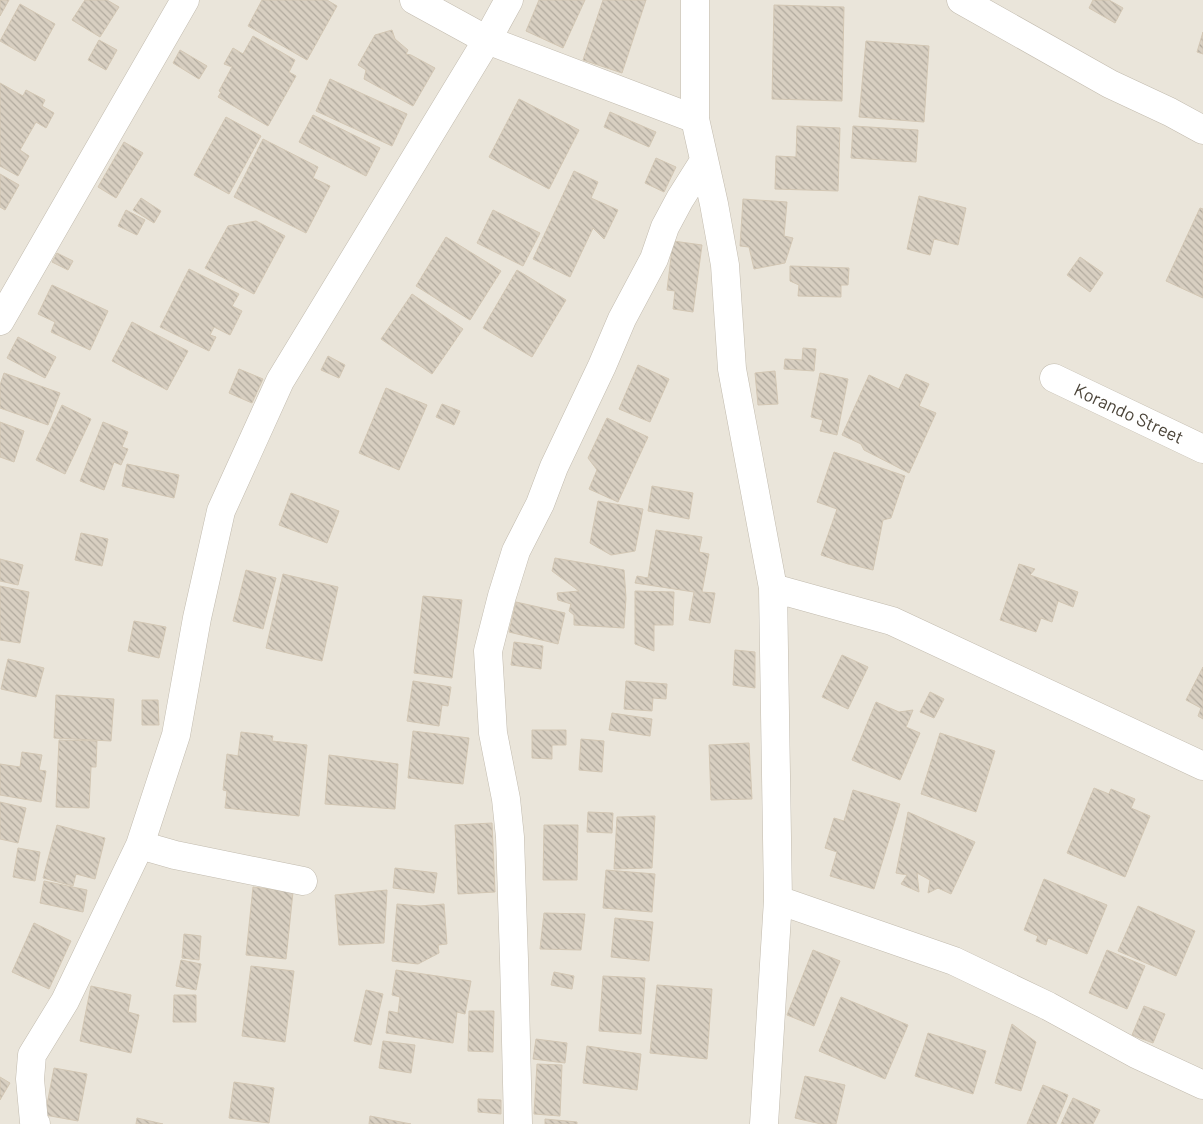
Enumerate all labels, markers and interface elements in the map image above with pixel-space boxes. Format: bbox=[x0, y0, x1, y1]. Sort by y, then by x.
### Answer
street label: Korando Street bbox=[1071, 378, 1187, 448]

